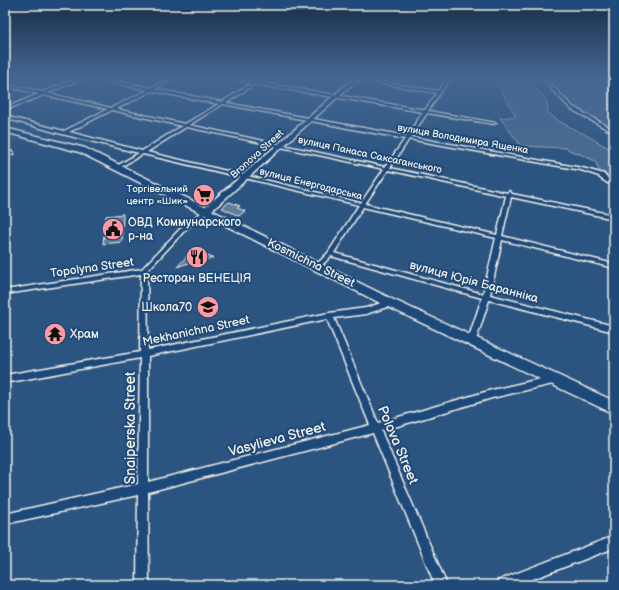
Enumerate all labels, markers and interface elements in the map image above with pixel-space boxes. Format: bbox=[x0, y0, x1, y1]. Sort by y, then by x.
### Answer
street label: вулиця Володимира Ященка bbox=[397, 122, 530, 156]
street label: Bronova Street bbox=[228, 127, 286, 181]
street label: вулиця Панаса Саксаганського bbox=[297, 134, 443, 176]
street label: вулиця Енергодарська bbox=[258, 165, 364, 203]
supermarket icon: Торгівельний центр «Шик» bbox=[191, 182, 217, 208]
place label: Торгівельний центр «Шик» bbox=[126, 183, 188, 207]
place label: ОВД Коммунарского р-на bbox=[128, 215, 241, 244]
public building icon: ОВД Коммунарского р-на bbox=[100, 216, 126, 242]
street label: Kosmichna Street bbox=[265, 235, 358, 291]
restaurant icon: Ресторан ВЕНЕЦІЯ bbox=[184, 244, 210, 270]
street label: Topolyna Street bbox=[49, 255, 135, 281]
street label: вулиця Юрія Баранніка bbox=[408, 258, 540, 306]
place label: Ресторан ВЕНЕЦІЯ bbox=[143, 271, 251, 286]
school or university icon: Школа70 bbox=[195, 294, 221, 320]
place label: Школа70 bbox=[141, 300, 192, 315]
street label: Mekhanichna Street bbox=[141, 312, 251, 350]
temple icon: Храм bbox=[42, 321, 68, 347]
place label: Храм bbox=[70, 327, 99, 342]
street label: Snaiperska Street bbox=[122, 371, 139, 484]
street label: Polova Street bbox=[374, 403, 422, 487]
street label: Vasylieva Street bbox=[227, 418, 328, 460]

